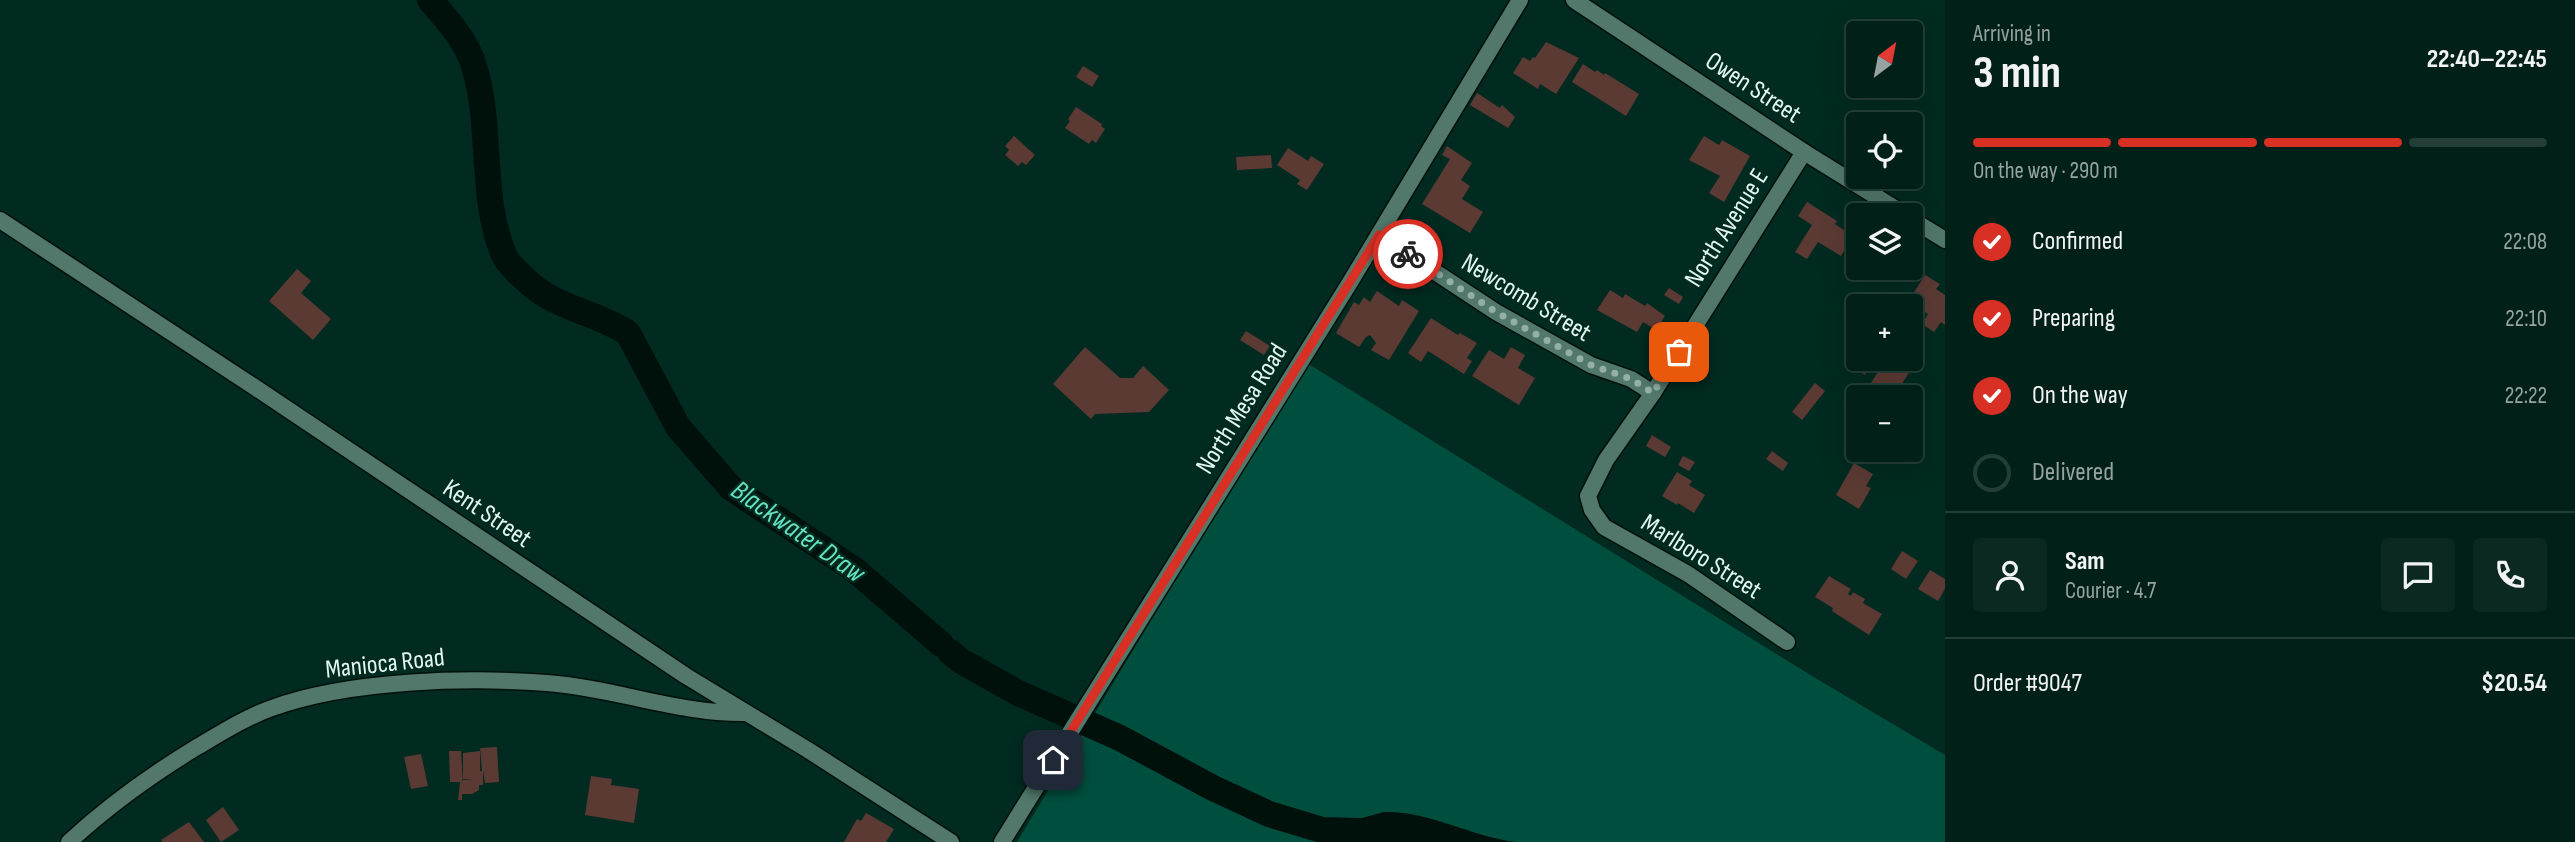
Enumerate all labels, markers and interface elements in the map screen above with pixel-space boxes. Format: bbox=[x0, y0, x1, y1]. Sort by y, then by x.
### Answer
text: Arriving in bbox=[1973, 20, 2051, 48]
north arrow bbox=[1846, 21, 1923, 98]
map controls bbox=[1846, 21, 1923, 462]
text: 22:40–22:45 bbox=[2427, 44, 2547, 75]
street label: Owen Street bbox=[1699, 46, 1807, 130]
text: 3 min bbox=[1973, 46, 2061, 101]
button: locate bbox=[1846, 112, 1923, 189]
text: On the way · 290 m bbox=[1973, 157, 2118, 185]
street label: North Avenue E bbox=[1678, 163, 1776, 293]
button: layers bbox=[1846, 203, 1923, 280]
courier bbox=[1373, 219, 1443, 289]
icon: check bbox=[1973, 223, 2011, 261]
text: Confirmed bbox=[2032, 226, 2123, 257]
text: 22:08 bbox=[2503, 228, 2547, 256]
icon: bike bbox=[1389, 235, 1427, 273]
street label: Newcomb Street bbox=[1456, 247, 1596, 349]
button: + bbox=[1846, 294, 1923, 371]
icon: check bbox=[1973, 300, 2011, 338]
text: Preparing bbox=[2032, 303, 2115, 334]
text: 22:10 bbox=[2505, 305, 2547, 333]
pin bbox=[1649, 322, 1709, 382]
icon: bag bbox=[1660, 333, 1698, 371]
street label: North Mesa Road bbox=[1190, 338, 1294, 480]
icon: check bbox=[1973, 377, 2011, 415]
text: On the way bbox=[2032, 380, 2128, 411]
text: 22:22 bbox=[2505, 382, 2547, 410]
button: − bbox=[1846, 385, 1923, 462]
text: Delivered bbox=[2032, 457, 2114, 488]
street label: Kent Street bbox=[437, 473, 537, 555]
water label: Blackwater Draw bbox=[725, 474, 873, 591]
street label: Marlboro Street bbox=[1635, 508, 1767, 606]
button: person bbox=[1973, 538, 2047, 612]
button: chat bbox=[2381, 538, 2455, 612]
button: phone bbox=[2473, 538, 2547, 612]
text: Sam bbox=[2065, 546, 2105, 577]
text: Courier · 4.7 bbox=[2065, 577, 2156, 605]
street label: Manioca Road bbox=[324, 642, 446, 686]
text: Order #9047 bbox=[1973, 668, 2082, 699]
text: $20.54 bbox=[2481, 668, 2547, 699]
pin bbox=[1023, 730, 1083, 790]
icon: home bbox=[1034, 741, 1072, 779]

